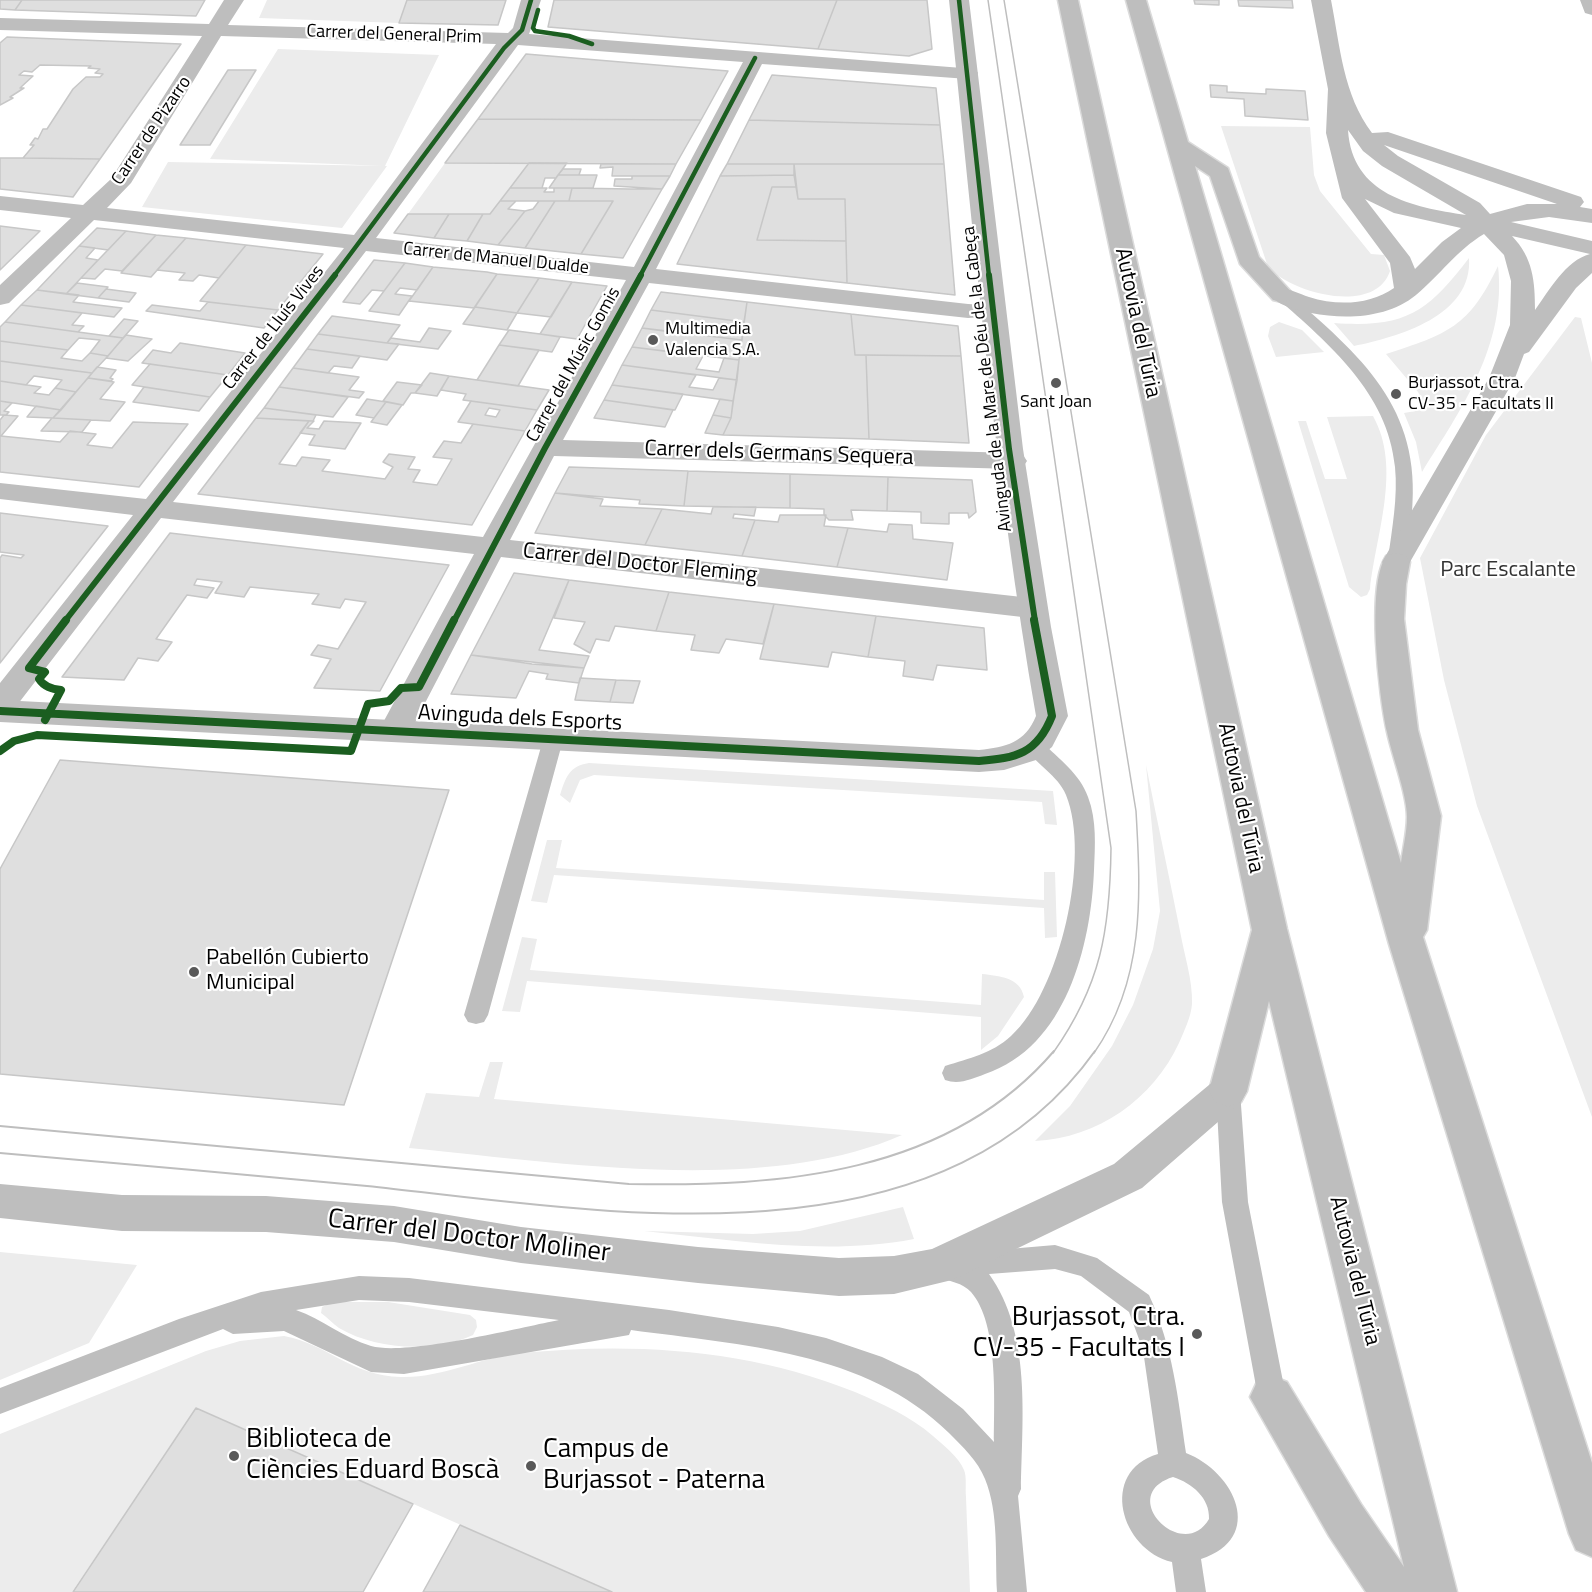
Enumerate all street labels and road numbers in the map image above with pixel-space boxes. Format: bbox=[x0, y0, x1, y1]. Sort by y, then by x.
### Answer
street label: Carrer del General Prim bbox=[306, 21, 482, 49]
street label: Carrer de Pizarro bbox=[108, 73, 196, 189]
street label: Avinguda de la Mare de Déu de la Cabeça bbox=[959, 225, 1017, 533]
street label: Carrer de Manuel Dualde bbox=[402, 239, 590, 279]
street label: Autovia del Túria bbox=[1108, 246, 1166, 400]
street label: Carrer de Lluís Vives bbox=[219, 261, 329, 395]
street label: Carrer del Músic Gomis bbox=[522, 284, 626, 446]
street label: Carrer dels Germans Sequera bbox=[644, 436, 914, 472]
street label: Carrer del Doctor Fleming bbox=[522, 539, 758, 589]
street label: Avinguda dels Esports bbox=[417, 700, 623, 738]
street label: Autovia del Túria bbox=[1211, 721, 1269, 875]
street label: Autovia del Túria bbox=[1323, 1194, 1385, 1348]
street label: Carrer del Doctor Moliner bbox=[326, 1204, 612, 1270]

